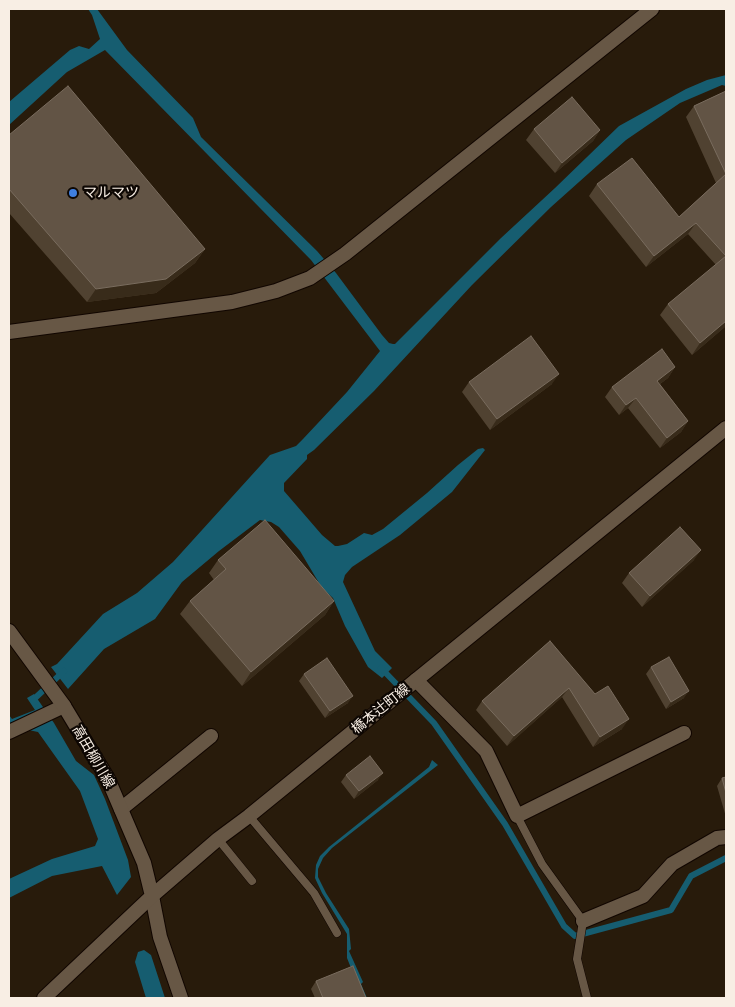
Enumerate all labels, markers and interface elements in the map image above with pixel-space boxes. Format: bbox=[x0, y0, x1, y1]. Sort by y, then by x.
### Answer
place label: マルマツ bbox=[83, 185, 139, 201]
marker: マルマツ bbox=[67, 187, 79, 199]
street label: 橋本辻町線 bbox=[349, 680, 413, 738]
street label: 高田柳川線 bbox=[68, 722, 118, 792]

